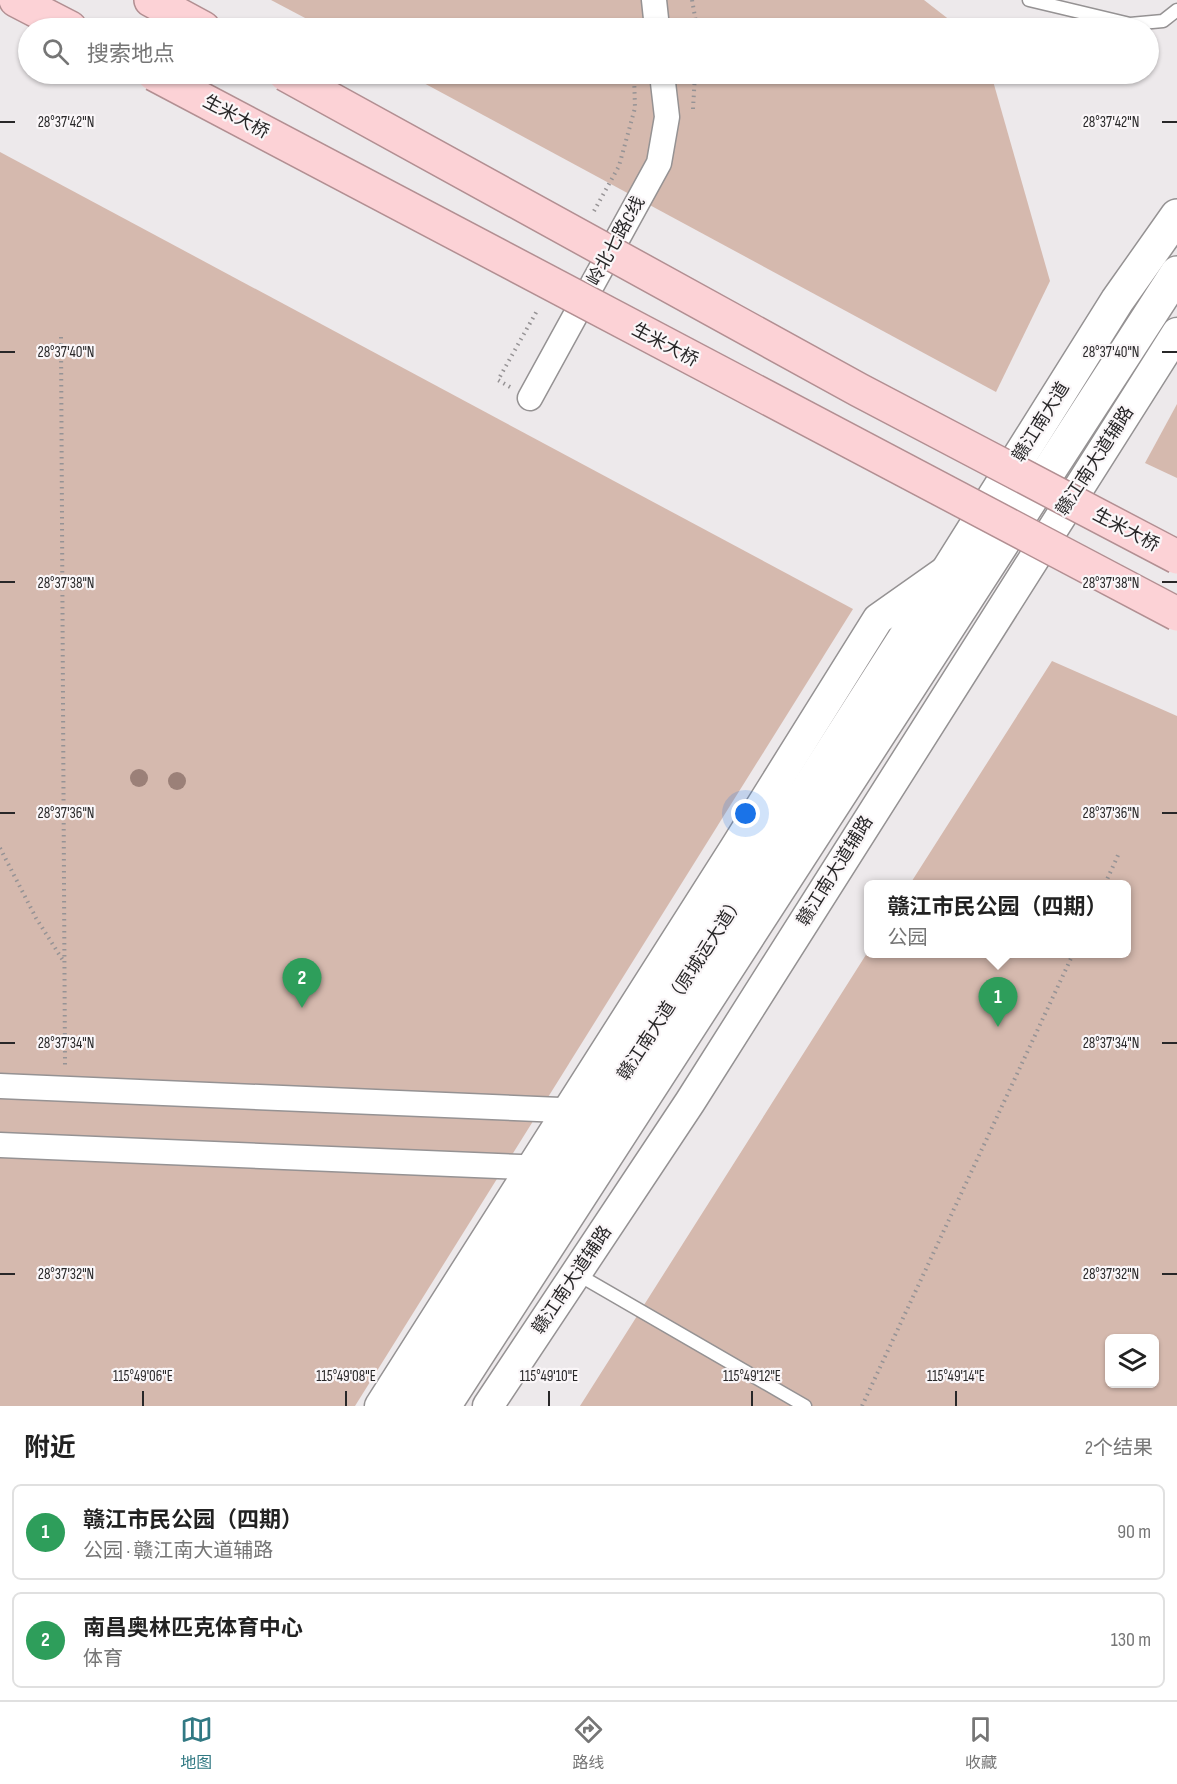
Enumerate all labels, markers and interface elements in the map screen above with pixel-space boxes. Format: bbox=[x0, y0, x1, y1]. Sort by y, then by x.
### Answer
search box bbox=[18, 18, 1159, 84]
icon: search bbox=[39, 35, 72, 68]
text: 搜索地点 bbox=[87, 41, 175, 68]
street label: 生米大桥 bbox=[199, 91, 273, 143]
text: 28°37'42"N bbox=[38, 113, 94, 132]
text: 28°37'42"N bbox=[1083, 113, 1139, 132]
street label: 岭北七路C线 bbox=[583, 193, 649, 289]
street label: 生米大桥 bbox=[628, 319, 702, 371]
text: 28°37'40"N bbox=[37, 343, 95, 362]
text: 28°37'40"N bbox=[1082, 343, 1140, 362]
street label: 赣江南大道 bbox=[1008, 378, 1074, 466]
street label: 赣江南大道辅路 bbox=[1052, 402, 1138, 520]
street label: 生米大桥 bbox=[1089, 504, 1163, 556]
text: 28°37'38"N bbox=[38, 574, 94, 593]
text: 28°37'38"N bbox=[1083, 574, 1139, 593]
your location bbox=[731, 799, 760, 828]
text: 28°37'36"N bbox=[38, 804, 94, 823]
text: 28°37'36"N bbox=[1083, 804, 1139, 823]
street label: 赣江南大道辅路 bbox=[793, 812, 877, 930]
popup bbox=[864, 880, 1131, 958]
street label: 赣江南大道（原城运大道） bbox=[613, 892, 749, 1084]
text: 赣江市民公园（四期） bbox=[887, 894, 1108, 921]
text: 公园 bbox=[887, 926, 927, 950]
pin: 2 bbox=[282, 958, 322, 1008]
pin: 1 bbox=[978, 978, 1018, 1027]
text: 28°37'34"N bbox=[38, 1034, 94, 1053]
text: 28°37'34"N bbox=[1083, 1034, 1139, 1053]
street label: 赣江南大道辅路 bbox=[528, 1222, 616, 1338]
text: 28°37'32"N bbox=[38, 1265, 94, 1284]
text: 28°37'32"N bbox=[1083, 1265, 1139, 1284]
map controls bbox=[1105, 1334, 1159, 1388]
button: layers bbox=[1105, 1334, 1159, 1388]
text: 115°49'06"E bbox=[113, 1367, 173, 1386]
text: 115°49'08"E bbox=[316, 1367, 376, 1386]
text: 115°49'10"E bbox=[520, 1367, 578, 1386]
text: 115°49'12"E bbox=[723, 1367, 781, 1386]
text: 115°49'14"E bbox=[927, 1367, 985, 1386]
text: 附近 bbox=[24, 1433, 76, 1464]
text: 2个结果 bbox=[1085, 1436, 1153, 1460]
text: 赣江市民公园（四期） bbox=[83, 1507, 303, 1534]
text: 1 bbox=[42, 1520, 49, 1544]
text: 90 m bbox=[1117, 1520, 1151, 1544]
text: 公园 · 赣江南大道辅路 bbox=[83, 1539, 273, 1563]
text: 南昌奥林匹克体育中心 bbox=[83, 1615, 303, 1642]
text: 2 bbox=[41, 1628, 50, 1652]
text: 130 m bbox=[1111, 1628, 1151, 1652]
text: 体育 bbox=[83, 1647, 123, 1671]
tab: 地图 bbox=[180, 1713, 213, 1773]
tab: 路线 bbox=[572, 1713, 605, 1773]
tab: 收藏 bbox=[964, 1713, 997, 1773]

